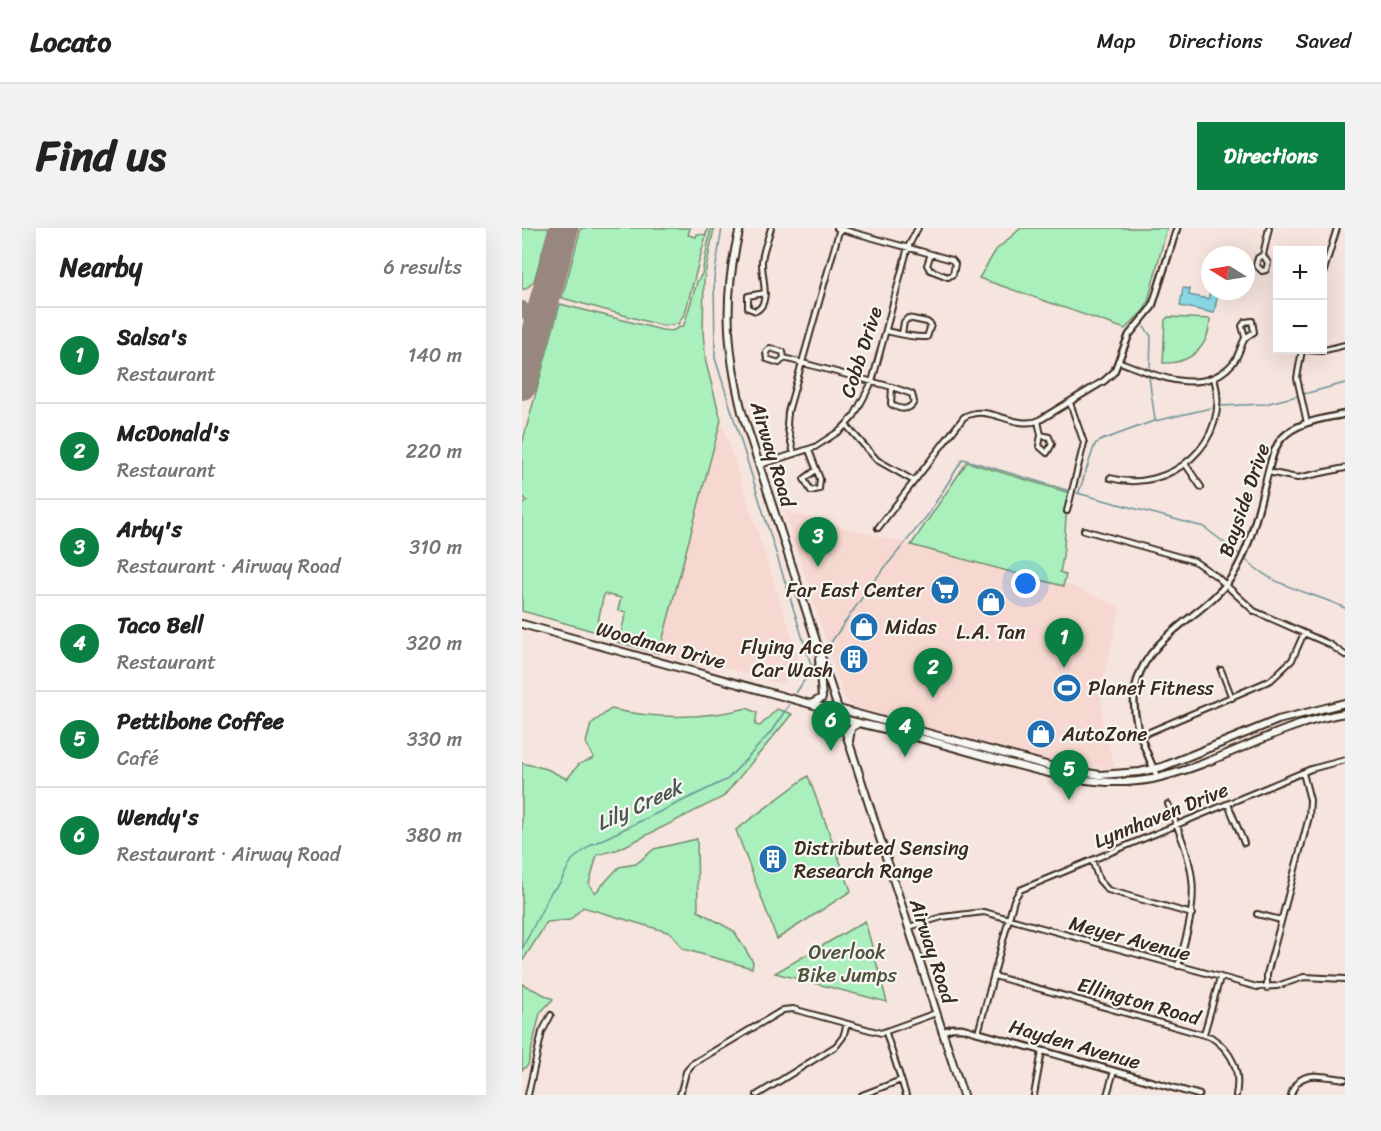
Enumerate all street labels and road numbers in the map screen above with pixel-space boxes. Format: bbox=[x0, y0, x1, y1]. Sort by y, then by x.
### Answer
street label: Cobb Drive bbox=[830, 302, 893, 402]
street label: Airway Road bbox=[740, 396, 806, 513]
street label: Bayside Drive bbox=[1209, 438, 1280, 562]
street label: Woodman Drive bbox=[592, 611, 730, 680]
street label: Lynnhaven Drive bbox=[1088, 773, 1234, 858]
street label: Airway Road bbox=[899, 893, 966, 1010]
street label: Meyer Avenue bbox=[1065, 905, 1195, 971]
street label: Ellington Road bbox=[1073, 967, 1206, 1036]
street label: Hayden Avenue bbox=[1005, 1009, 1145, 1080]

